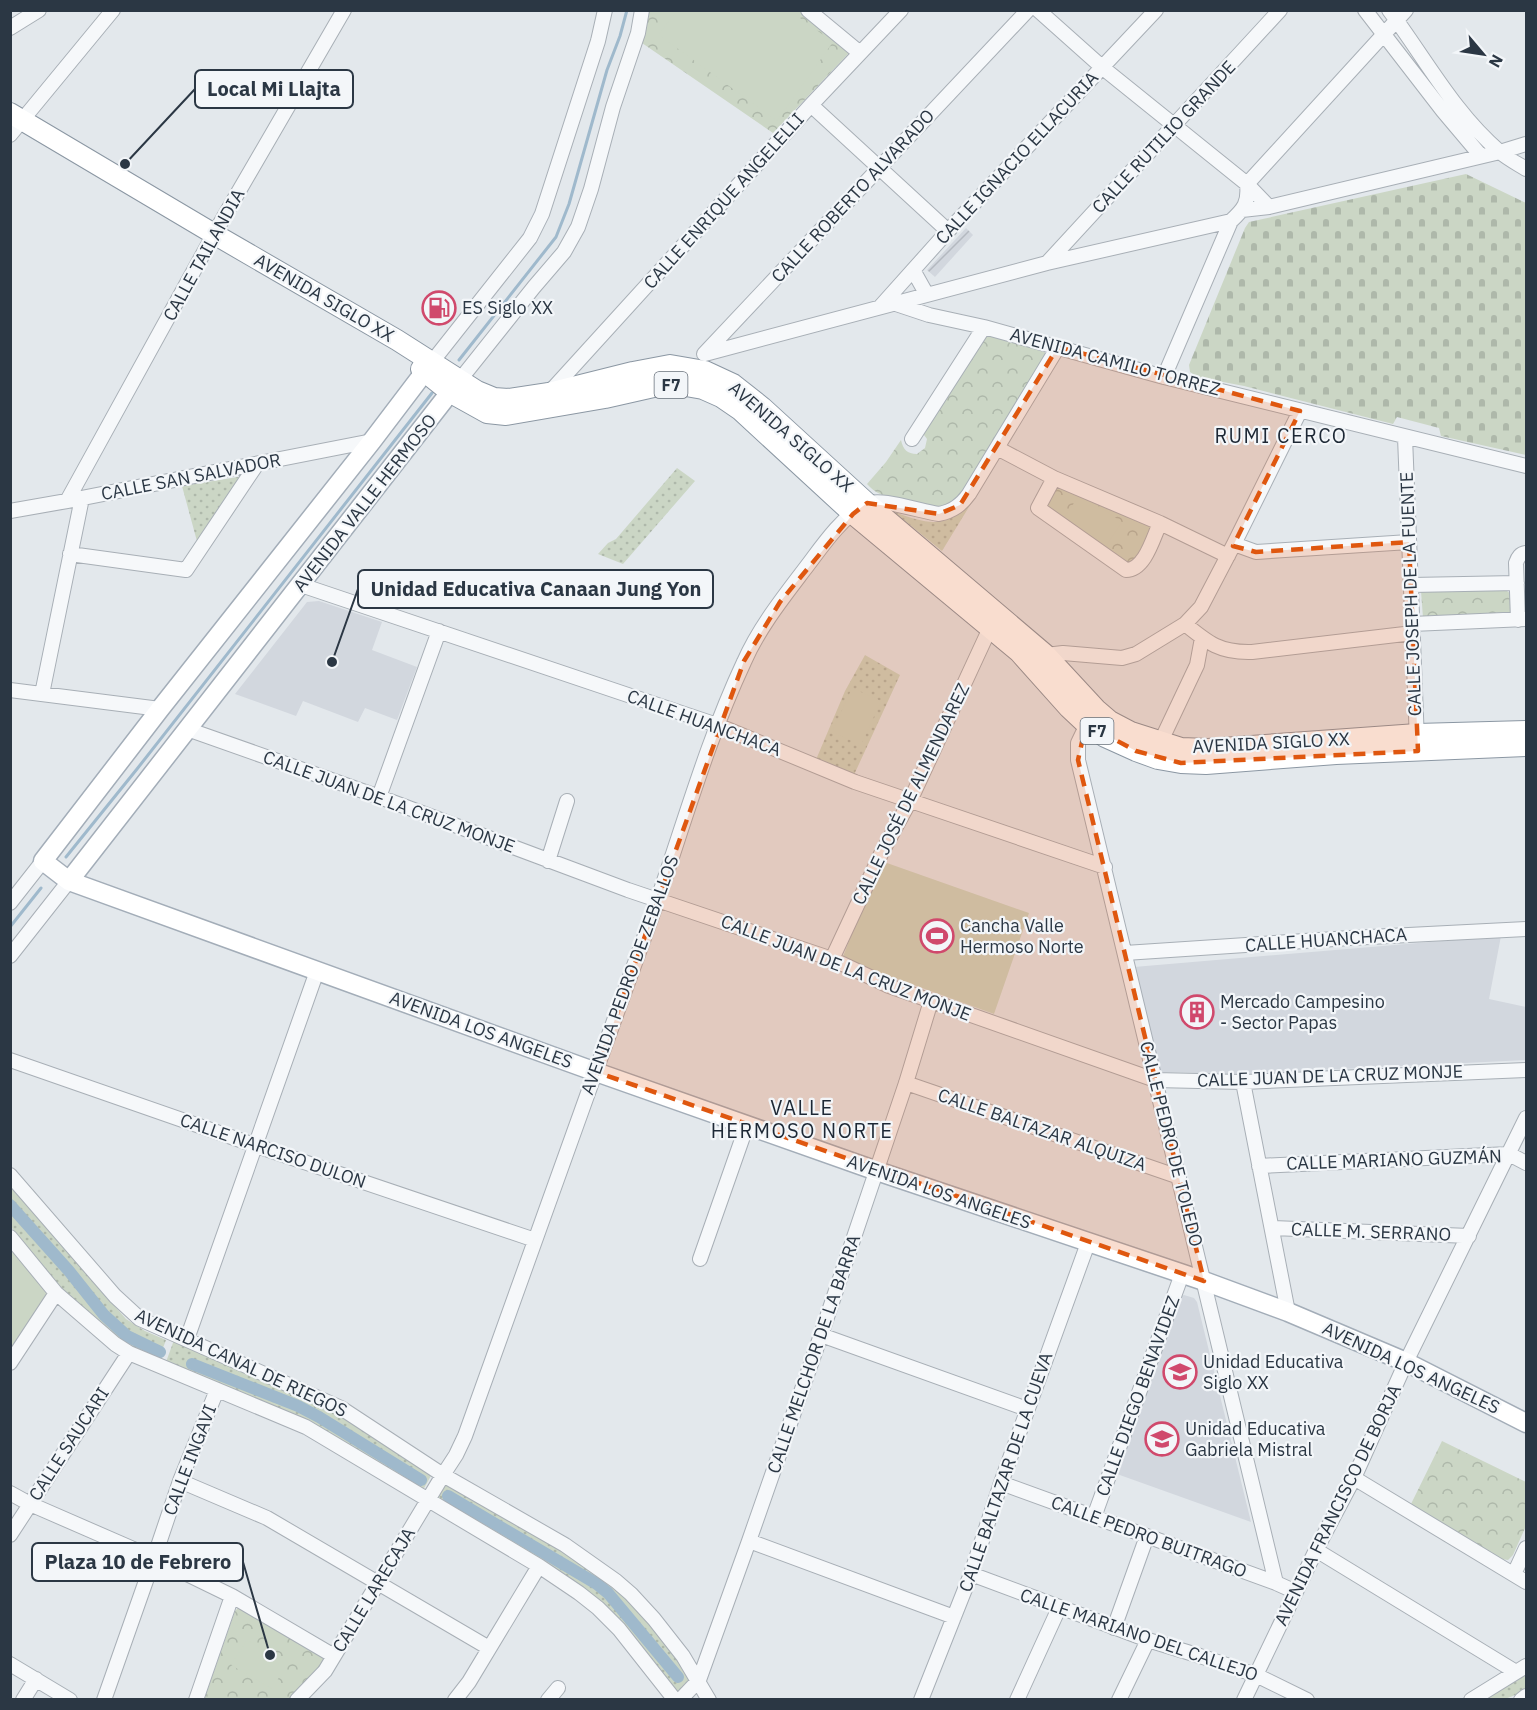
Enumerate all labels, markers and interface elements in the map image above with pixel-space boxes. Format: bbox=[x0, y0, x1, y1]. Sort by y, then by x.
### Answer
north arrow bbox=[1453, 24, 1513, 84]
text: N bbox=[1485, 51, 1508, 71]
street label: CALLE RUTILIO GRANDE bbox=[1087, 56, 1240, 218]
street label: CALLE IGNACIO ELLACURIA bbox=[930, 66, 1103, 249]
callout: Local Mi Llajta bbox=[195, 70, 353, 108]
text: Local Mi Llajta bbox=[207, 75, 341, 102]
street label: CALLE ROBERTO ALVARADO bbox=[766, 104, 939, 287]
street label: CALLE ENRIQUE ANGELELLI bbox=[638, 108, 809, 294]
street label: CALLE TAILANDIA bbox=[158, 184, 250, 325]
street label: AVENIDA SIGLO XX bbox=[250, 248, 398, 347]
fuel station icon: ES Siglo XX bbox=[421, 290, 457, 326]
place label: ES Siglo XX bbox=[462, 296, 553, 319]
street label: AVENIDA CAMILO TORREZ bbox=[1008, 322, 1223, 401]
road number: F7 bbox=[654, 372, 688, 398]
street label: AVENIDA SIGLO XX bbox=[724, 376, 858, 497]
street label: AVENIDA VALLE HERMOSO bbox=[288, 409, 441, 596]
district label: RUMI CERCO bbox=[1214, 422, 1348, 449]
street label: CALLE SAN SALVADOR bbox=[99, 448, 283, 505]
street label: CALLE JOSEPH DE LA FUENTE bbox=[1395, 471, 1426, 717]
callout: Unidad Educativa Canaan Jung Yon bbox=[358, 570, 713, 608]
text: Unidad Educativa Canaan Jung Yon bbox=[370, 575, 702, 602]
street label: CALLE JOSÉ DE ALMENDAREZ bbox=[847, 679, 974, 908]
street label: CALLE HUANCHACA bbox=[624, 684, 785, 761]
road number: F7 bbox=[1080, 718, 1114, 744]
street label: AVENIDA SIGLO XX bbox=[1192, 727, 1350, 758]
street label: CALLE JUAN DE LA CRUZ MONJE bbox=[260, 745, 518, 858]
street label: AVENIDA PEDRO DE ZEBALLOS bbox=[575, 852, 684, 1098]
street label: CALLE JUAN DE LA CRUZ MONJE bbox=[718, 909, 975, 1026]
place label: Cancha Valle Hermoso Norte bbox=[960, 914, 1084, 958]
sports icon: Cancha Valle Hermoso Norte bbox=[919, 918, 955, 954]
street label: CALLE HUANCHACA bbox=[1244, 922, 1408, 957]
street label: AVENIDA LOS ANGELES bbox=[387, 986, 576, 1073]
place label: Mercado Campesino - Sector Papas bbox=[1220, 990, 1385, 1034]
building icon: Mercado Campesino - Sector Papas bbox=[1179, 994, 1215, 1030]
street label: CALLE PEDRO DE TOLEDO bbox=[1135, 1039, 1208, 1249]
street label: CALLE JUAN DE LA CRUZ MONJE bbox=[1197, 1059, 1463, 1092]
street label: CALLE BALTAZAR ALQUIZA bbox=[935, 1083, 1150, 1176]
district label: VALLE HERMOSO NORTE bbox=[711, 1094, 893, 1144]
street label: CALLE NARCISO DULON bbox=[177, 1108, 369, 1193]
street label: CALLE MARIANO GUZMÁN bbox=[1286, 1144, 1502, 1175]
street label: AVENIDA LOS ANGELES bbox=[844, 1149, 1034, 1234]
street label: CALLE M. SERRANO bbox=[1291, 1217, 1452, 1246]
street label: CALLE MELCHOR DE LA BARRA bbox=[762, 1231, 865, 1476]
street label: CALLE DIEGO BENAVIDEZ bbox=[1091, 1292, 1185, 1499]
street label: AVENIDA CANAL DE RIEGOS bbox=[131, 1303, 351, 1422]
street label: AVENIDA LOS ANGELES bbox=[1319, 1316, 1504, 1419]
street label: CALLE BALTAZAR DE LA CUEVA bbox=[954, 1348, 1058, 1595]
place label: Unidad Educativa Siglo XX bbox=[1203, 1350, 1344, 1394]
school or university icon: Unidad Educativa Siglo XX bbox=[1162, 1354, 1198, 1390]
street label: AVENIDA FRANCISCO DE BORJA bbox=[1269, 1380, 1406, 1629]
street label: CALLE SAUCARI bbox=[23, 1383, 114, 1505]
street label: CALLE INGAVI bbox=[158, 1401, 221, 1519]
place label: Unidad Educativa Gabriela Mistral bbox=[1185, 1417, 1326, 1461]
school or university icon: Unidad Educativa Gabriela Mistral bbox=[1144, 1421, 1180, 1457]
street label: CALLE PEDRO BUITRAGO bbox=[1048, 1490, 1250, 1583]
street label: CALLE LARECAJA bbox=[327, 1523, 420, 1656]
callout: Plaza 10 de Febrero bbox=[32, 1543, 243, 1581]
text: Plaza 10 de Febrero bbox=[45, 1548, 231, 1575]
street label: CALLE MARIANO DEL CALLEJO bbox=[1017, 1583, 1261, 1686]

